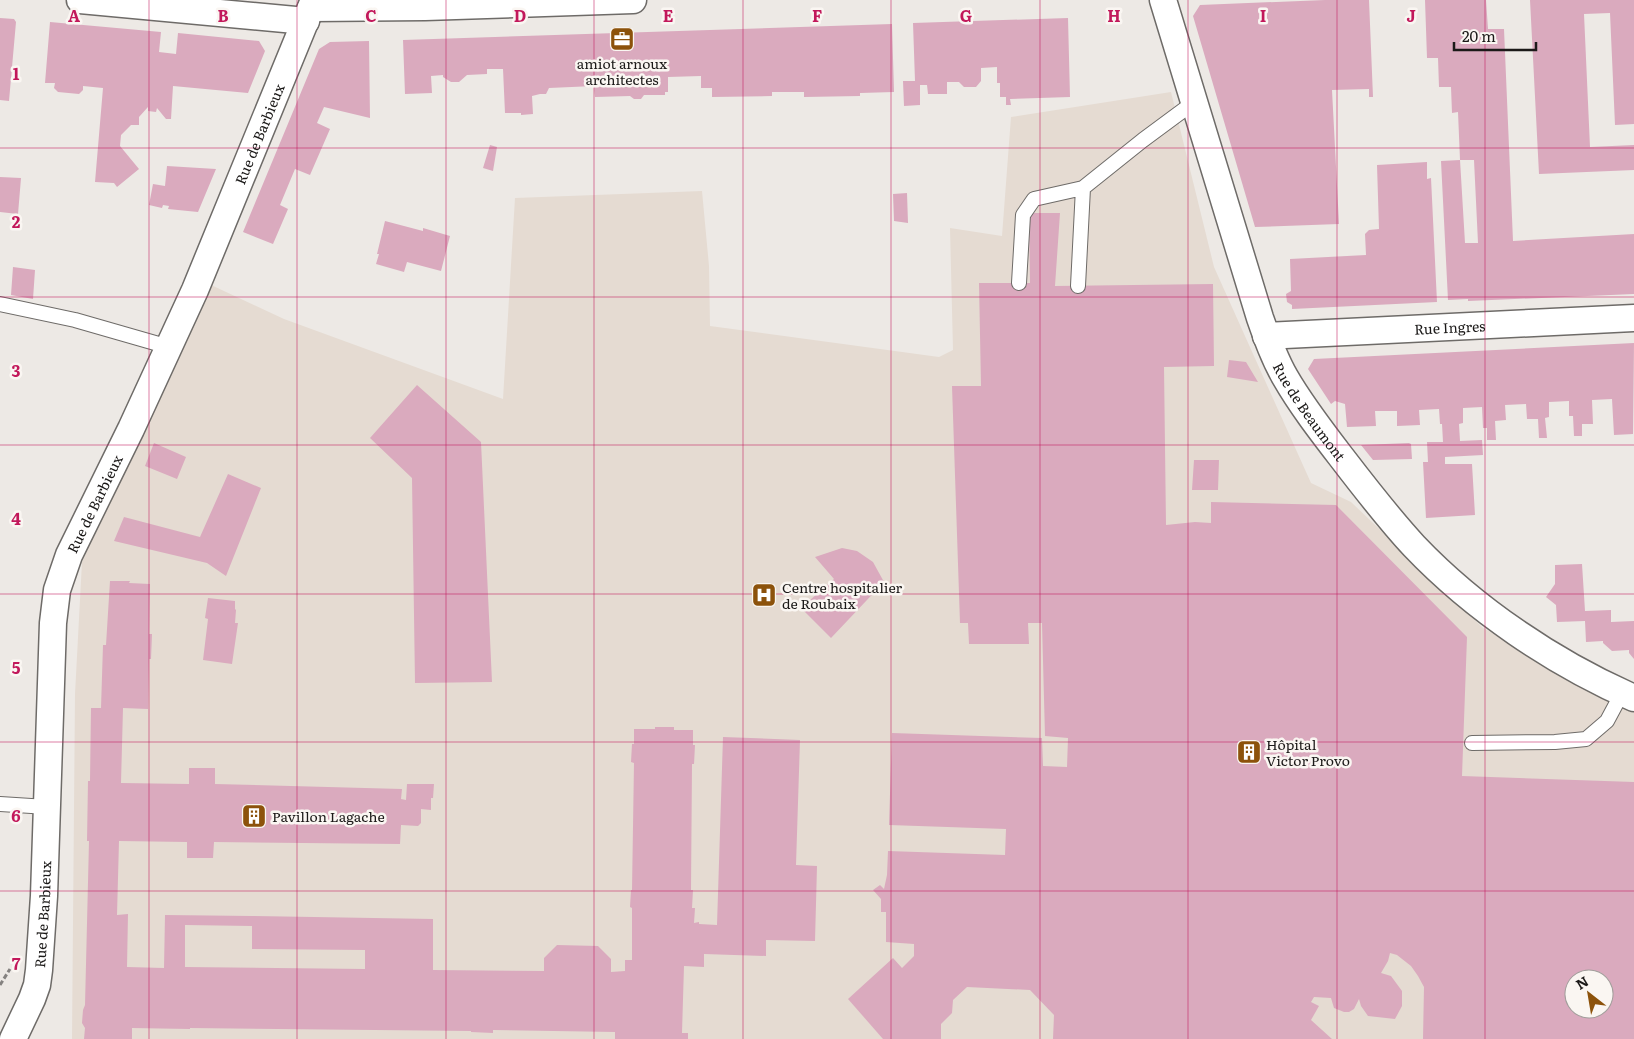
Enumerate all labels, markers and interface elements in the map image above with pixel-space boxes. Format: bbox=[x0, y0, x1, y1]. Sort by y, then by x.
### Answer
text: A bbox=[68, 3, 80, 27]
text: B bbox=[217, 3, 229, 27]
text: C bbox=[365, 3, 377, 27]
text: D bbox=[514, 3, 526, 27]
text: E bbox=[663, 3, 674, 27]
text: F bbox=[812, 3, 822, 27]
text: G bbox=[960, 3, 972, 27]
text: H bbox=[1107, 3, 1121, 27]
text: I bbox=[1260, 3, 1266, 27]
text: J bbox=[1406, 3, 1416, 27]
scale bar bbox=[1454, 20, 1536, 52]
text: 20 m bbox=[1462, 24, 1496, 47]
office icon: amiot arnoux architectes bbox=[609, 26, 635, 52]
place label: amiot arnoux architectes bbox=[577, 53, 667, 89]
text: 1 bbox=[13, 61, 20, 85]
street label: Rue de Barbieux bbox=[229, 80, 289, 187]
text: 2 bbox=[12, 209, 21, 233]
street label: Rue Ingres bbox=[1414, 315, 1486, 339]
text: 3 bbox=[12, 358, 21, 382]
street label: Rue de Beaumont bbox=[1269, 359, 1351, 465]
street label: Rue de Barbieux bbox=[62, 451, 127, 556]
text: 4 bbox=[11, 506, 21, 530]
place label: Centre hospitalier de Roubaix bbox=[782, 577, 903, 613]
hospital icon: Centre hospitalier de Roubaix bbox=[751, 582, 777, 608]
text: 5 bbox=[12, 655, 21, 679]
place label: Hôpital Victor Provo bbox=[1266, 734, 1350, 770]
building icon: Hôpital Victor Provo bbox=[1236, 739, 1262, 765]
text: 6 bbox=[11, 803, 21, 827]
building icon: Pavillon Lagache bbox=[241, 803, 267, 829]
place label: Pavillon Lagache bbox=[272, 806, 385, 826]
street label: Rue de Barbieux bbox=[29, 860, 55, 969]
text: 7 bbox=[12, 951, 21, 975]
north arrow bbox=[1564, 969, 1614, 1019]
text: N bbox=[1572, 970, 1592, 994]

